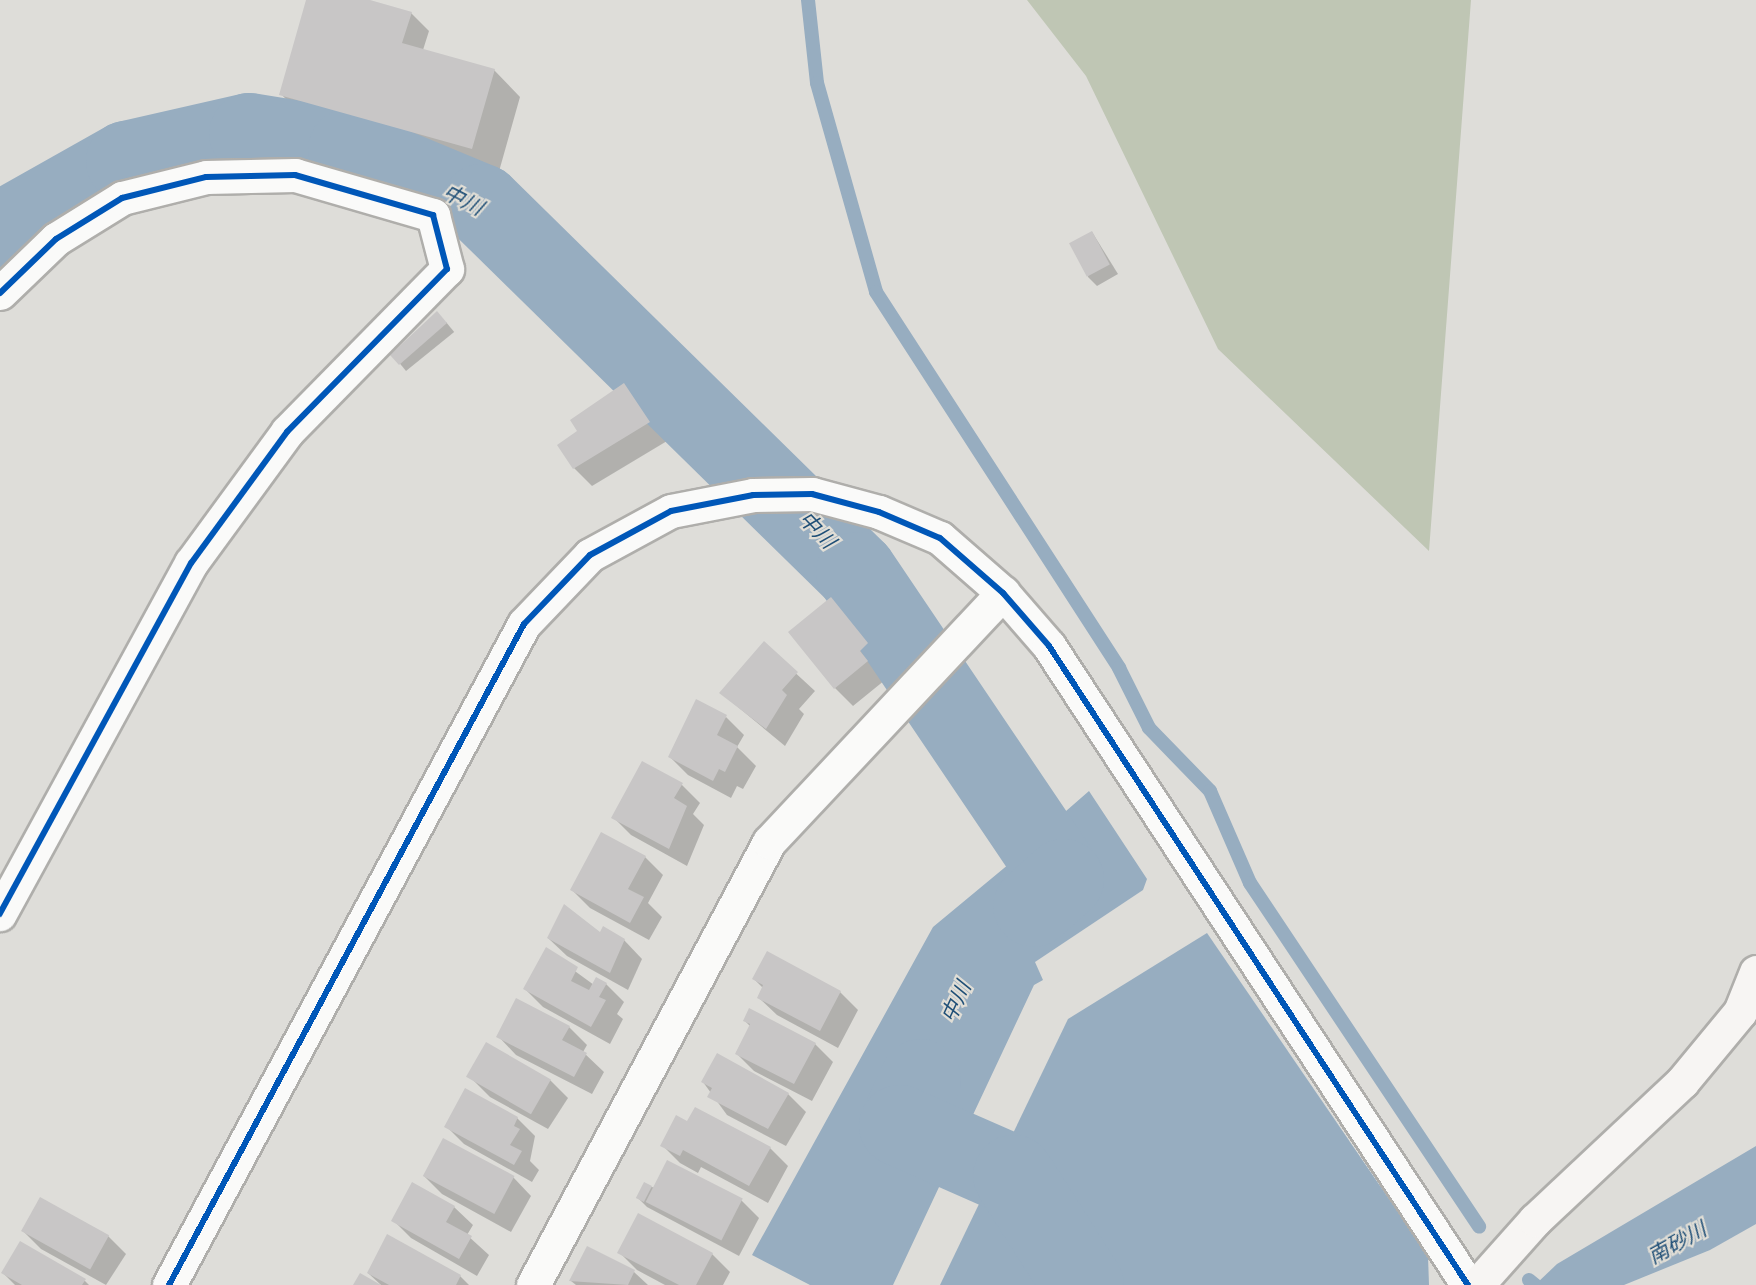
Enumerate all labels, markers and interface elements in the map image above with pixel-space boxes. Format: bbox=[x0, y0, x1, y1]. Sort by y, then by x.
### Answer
water label: 中川 bbox=[439, 179, 487, 221]
water label: 中川 bbox=[793, 506, 841, 554]
water label: 中川 bbox=[936, 978, 976, 1026]
water label: 南砂川 bbox=[1643, 1217, 1711, 1269]

